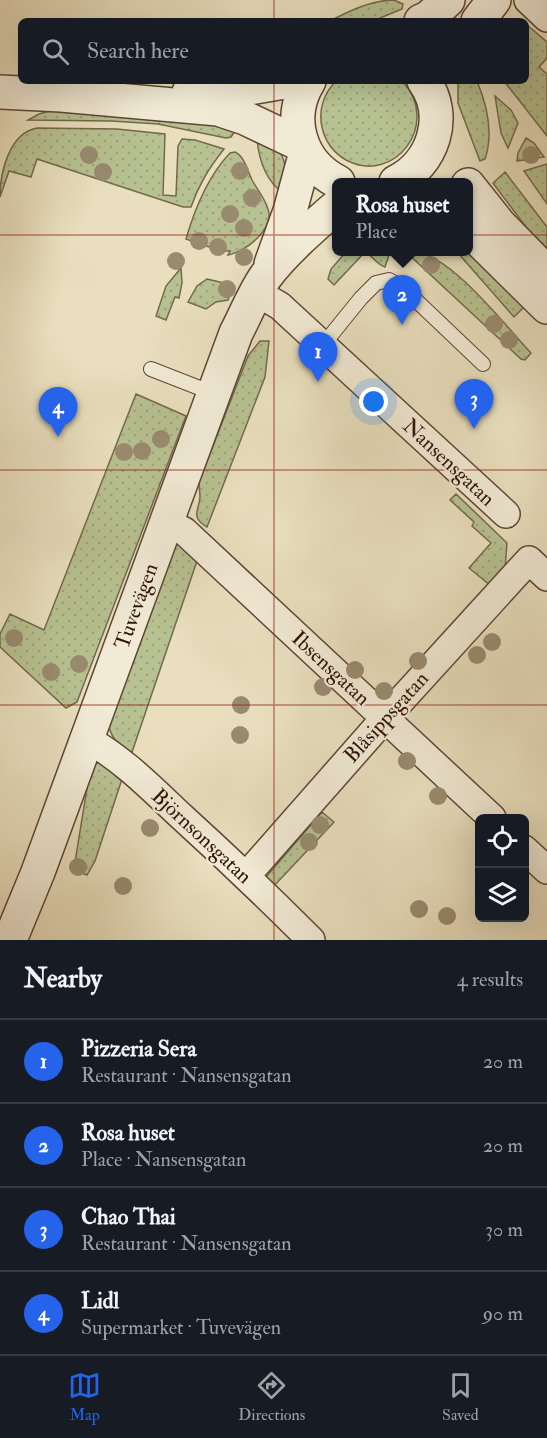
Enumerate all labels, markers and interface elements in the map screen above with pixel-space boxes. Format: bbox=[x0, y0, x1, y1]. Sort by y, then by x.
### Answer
search box bbox=[18, 18, 529, 84]
icon: search bbox=[39, 35, 72, 68]
text: Search here bbox=[87, 37, 189, 65]
popup bbox=[332, 178, 473, 256]
text: Rosa huset bbox=[356, 191, 449, 219]
text: Place bbox=[356, 219, 397, 244]
pin: 2 bbox=[382, 276, 422, 325]
pin: 1 bbox=[298, 332, 338, 382]
pin: 3 bbox=[454, 380, 494, 429]
your location bbox=[359, 387, 388, 416]
pin: 4 bbox=[38, 388, 78, 437]
street label: Nansensgatan bbox=[397, 413, 501, 512]
street label: Tuvevägen bbox=[108, 559, 165, 653]
street label: Ibsensgatan bbox=[286, 625, 376, 712]
street label: Blåsippsgatan bbox=[338, 666, 435, 769]
street label: Björnsonsgatan bbox=[146, 783, 258, 890]
map controls bbox=[475, 814, 529, 922]
button: locate bbox=[475, 814, 529, 868]
button: layers bbox=[475, 868, 529, 922]
text: Nearby bbox=[24, 963, 102, 995]
text: 4 results bbox=[457, 967, 523, 992]
text: Pizzeria Sera bbox=[81, 1035, 197, 1063]
text: 1 bbox=[40, 1049, 47, 1074]
text: 20 m bbox=[483, 1049, 523, 1074]
text: Restaurant · Nansensgatan bbox=[81, 1063, 292, 1088]
text: Rosa huset bbox=[81, 1119, 175, 1147]
text: 2 bbox=[38, 1133, 49, 1158]
text: 20 m bbox=[483, 1133, 523, 1158]
text: Place · Nansensgatan bbox=[81, 1147, 246, 1172]
text: Chao Thai bbox=[81, 1203, 176, 1231]
text: 3 bbox=[40, 1217, 47, 1242]
text: 30 m bbox=[485, 1217, 523, 1242]
text: Restaurant · Nansensgatan bbox=[81, 1231, 292, 1256]
text: Lidl bbox=[81, 1287, 119, 1315]
text: 4 bbox=[38, 1301, 49, 1326]
text: 90 m bbox=[483, 1301, 523, 1326]
text: Supermarket · Tuvevägen bbox=[81, 1315, 281, 1340]
tab: Map bbox=[68, 1369, 101, 1425]
tab: Directions bbox=[238, 1369, 305, 1425]
tab: Saved bbox=[442, 1369, 479, 1425]

